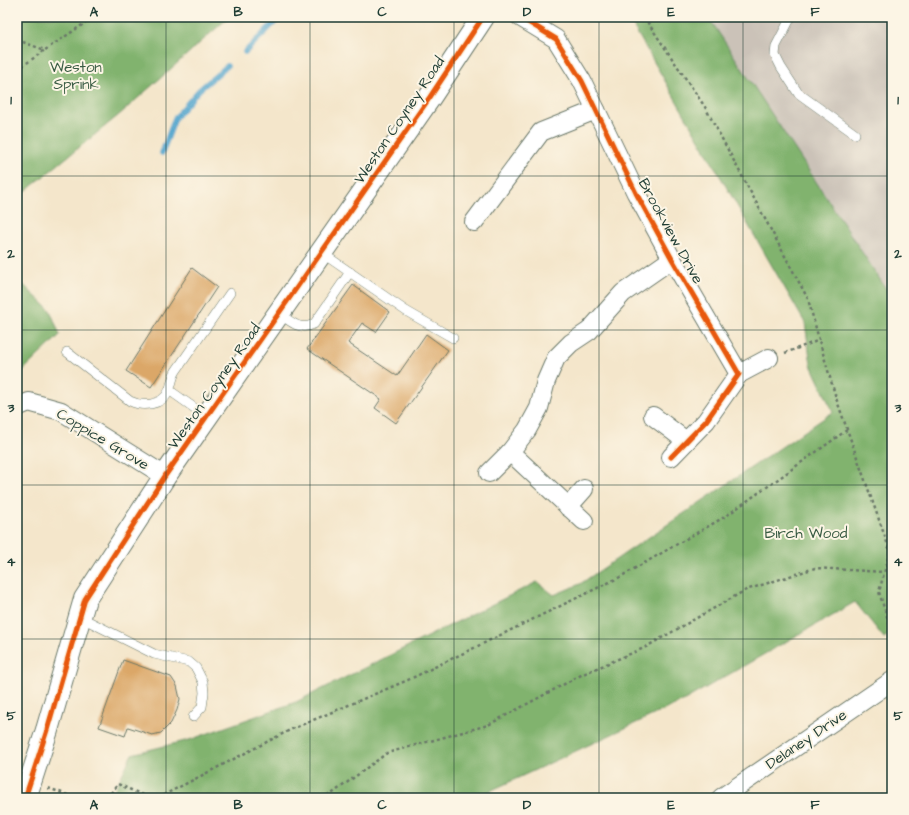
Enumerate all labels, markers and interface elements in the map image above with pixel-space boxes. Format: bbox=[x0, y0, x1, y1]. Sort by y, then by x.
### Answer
text: A bbox=[90, 3, 99, 21]
text: B bbox=[233, 3, 243, 21]
text: C bbox=[377, 3, 387, 21]
text: D bbox=[523, 3, 532, 21]
text: E bbox=[667, 3, 675, 21]
text: F bbox=[810, 3, 820, 21]
street label: Weston Coyney Road bbox=[349, 52, 451, 189]
park label: Weston Sprink bbox=[50, 57, 102, 95]
text: 1 bbox=[10, 91, 12, 109]
text: 1 bbox=[897, 91, 899, 109]
street label: Brookview Drive bbox=[633, 175, 708, 288]
text: 2 bbox=[6, 245, 15, 263]
text: 2 bbox=[893, 245, 902, 263]
street label: Weston Coyney Road bbox=[163, 319, 267, 454]
text: 3 bbox=[7, 399, 15, 417]
text: 3 bbox=[894, 399, 902, 417]
street label: Coppice Grove bbox=[52, 403, 153, 475]
park label: Birch Wood bbox=[765, 523, 848, 544]
text: 4 bbox=[7, 553, 16, 571]
text: 4 bbox=[894, 553, 903, 571]
street label: Delaney Drive bbox=[762, 704, 852, 775]
text: 5 bbox=[6, 707, 16, 725]
text: 5 bbox=[893, 707, 903, 725]
text: A bbox=[90, 796, 99, 814]
text: B bbox=[233, 796, 243, 814]
text: C bbox=[377, 796, 387, 814]
text: D bbox=[523, 796, 532, 814]
text: E bbox=[667, 796, 675, 814]
text: F bbox=[810, 796, 820, 814]

